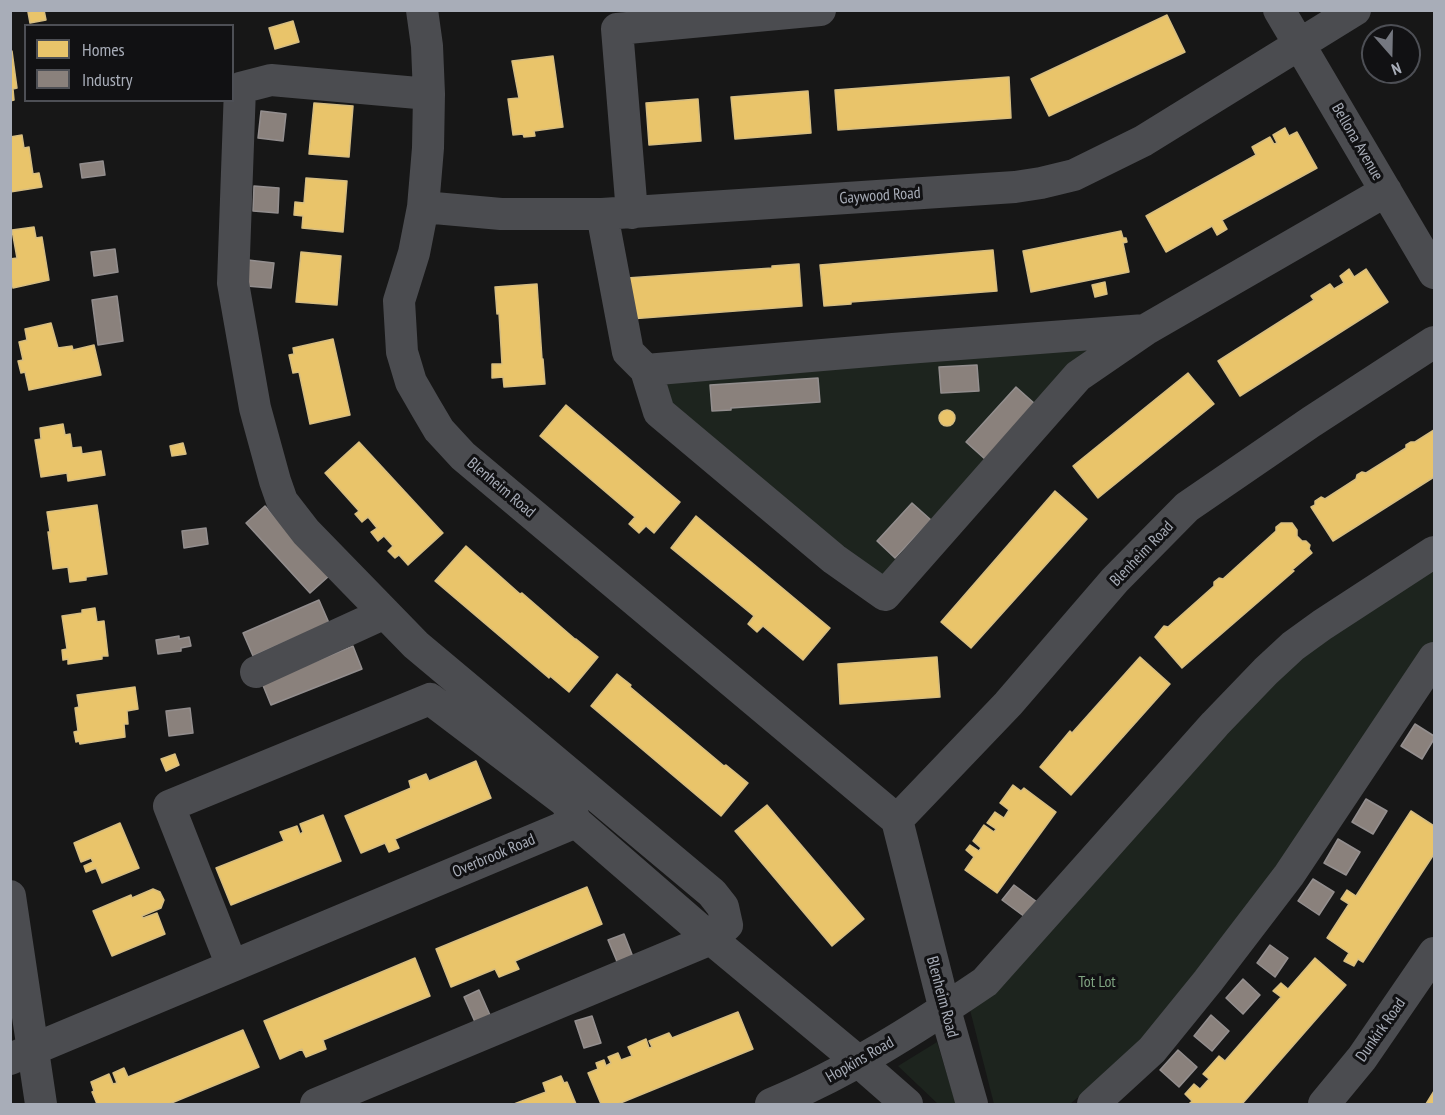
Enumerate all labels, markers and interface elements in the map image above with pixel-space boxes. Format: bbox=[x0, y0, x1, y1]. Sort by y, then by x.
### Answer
legend bbox=[24, 24, 234, 102]
north arrow bbox=[1361, 24, 1421, 84]
text: Homes bbox=[82, 38, 125, 61]
text: N bbox=[1389, 58, 1404, 80]
text: Industry bbox=[82, 68, 132, 91]
street label: Bellona Avenue bbox=[1327, 100, 1387, 184]
street label: Gaywood Road bbox=[839, 184, 921, 208]
street label: Blenheim Road bbox=[463, 454, 539, 522]
street label: Blenheim Road bbox=[1106, 517, 1178, 591]
street label: Overbrook Road bbox=[450, 830, 538, 882]
street label: Blenheim Road bbox=[922, 954, 962, 1040]
park label: Tot Lot bbox=[1078, 972, 1116, 992]
street label: Dunkirk Road bbox=[1352, 994, 1410, 1066]
street label: Hopkins Road bbox=[823, 1033, 897, 1087]

